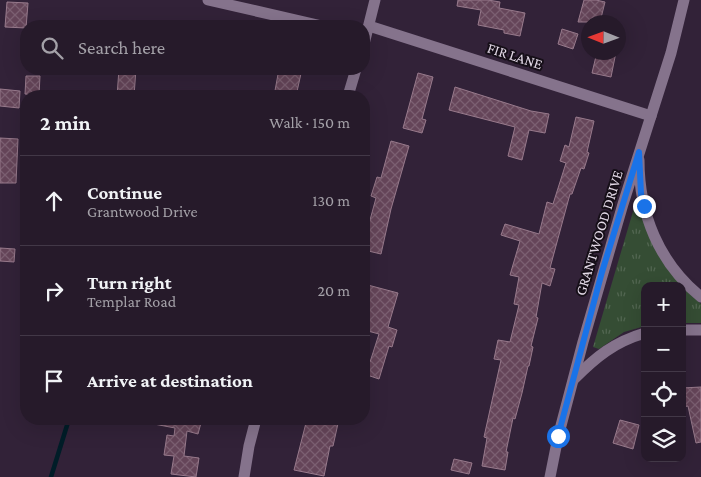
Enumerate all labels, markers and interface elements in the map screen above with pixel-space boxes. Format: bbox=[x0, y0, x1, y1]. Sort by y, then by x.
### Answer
north arrow bbox=[581, 15, 626, 60]
search box bbox=[20, 20, 370, 75]
icon: search bbox=[38, 34, 66, 62]
text: Search here bbox=[78, 37, 165, 58]
street label: FIR LANE bbox=[485, 40, 545, 72]
text: 2 min bbox=[40, 111, 91, 135]
text: Walk · 150 m bbox=[269, 114, 350, 131]
street label: GRANTWOOD DRIVE bbox=[572, 169, 626, 297]
text: Continue bbox=[87, 182, 162, 203]
icon: ahead bbox=[40, 187, 68, 215]
text: 130 m bbox=[312, 192, 350, 209]
route end bbox=[633, 195, 656, 218]
text: Grantwood Drive bbox=[87, 203, 197, 220]
text: Turn right bbox=[87, 272, 172, 293]
icon: right bbox=[40, 277, 68, 305]
text: 20 m bbox=[317, 282, 350, 299]
map controls bbox=[641, 282, 686, 462]
button: + bbox=[641, 282, 686, 327]
text: Templar Road bbox=[87, 293, 176, 310]
button: − bbox=[641, 327, 686, 372]
icon: arrive bbox=[40, 367, 68, 395]
text: Arrive at destination bbox=[87, 370, 253, 391]
button: locate bbox=[641, 372, 686, 417]
button: layers bbox=[641, 417, 686, 462]
route start bbox=[547, 425, 570, 448]

